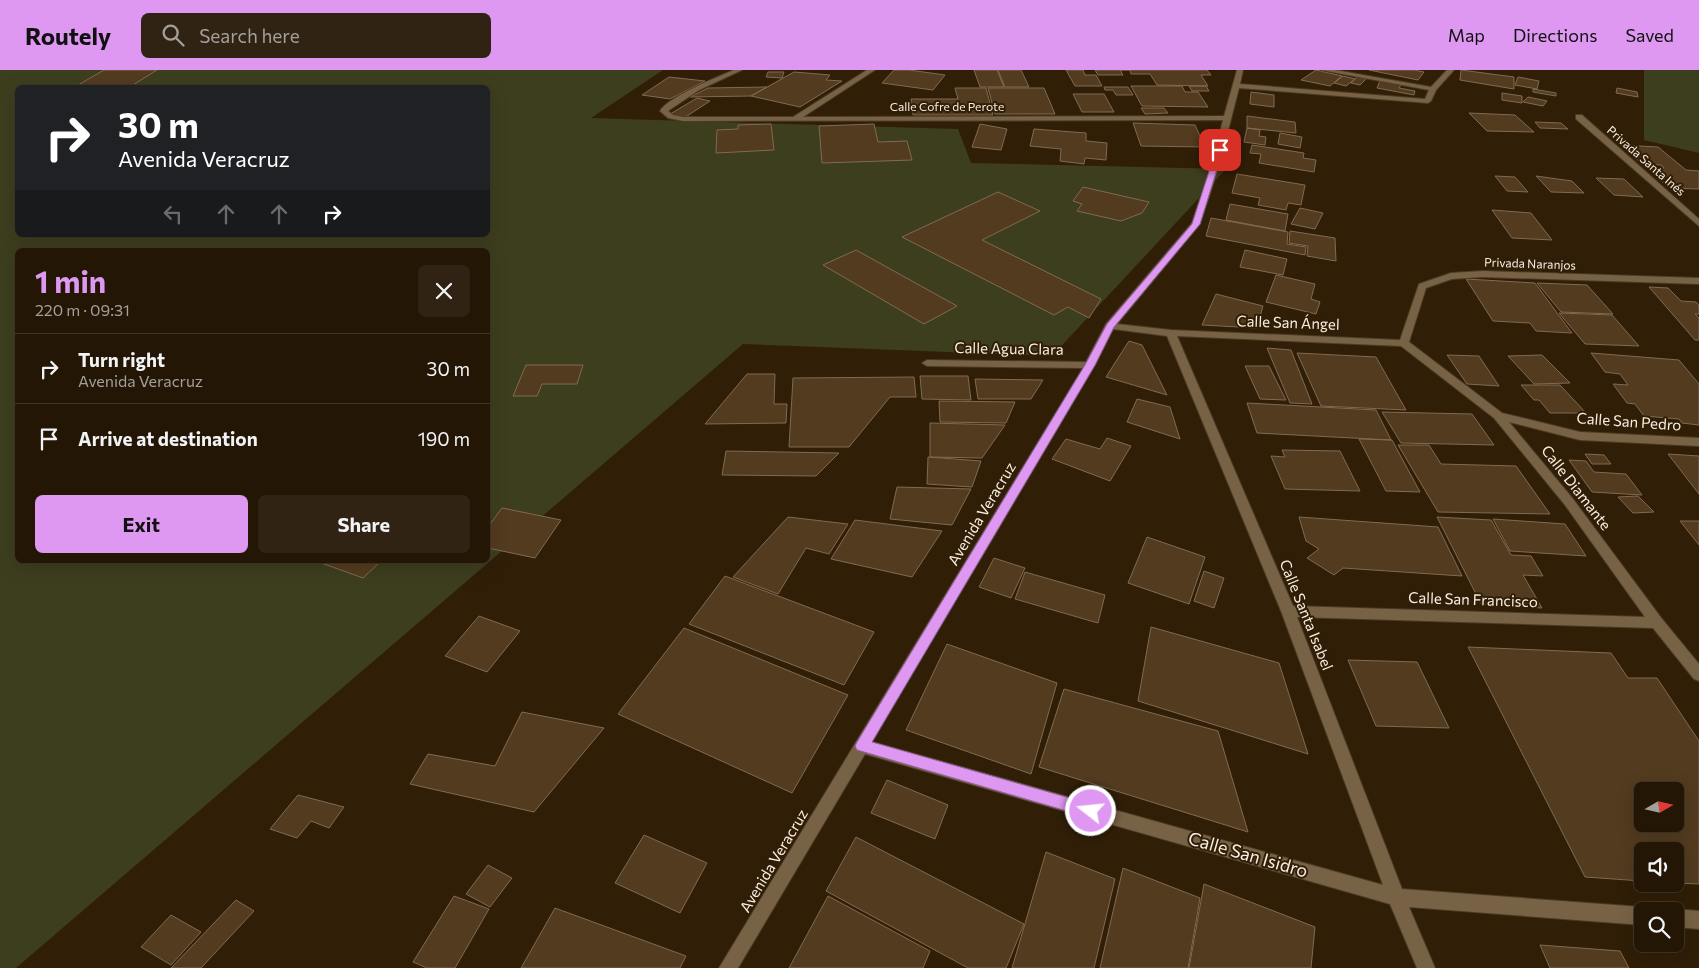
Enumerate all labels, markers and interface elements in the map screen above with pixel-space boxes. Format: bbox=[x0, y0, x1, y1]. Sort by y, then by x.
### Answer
search box bbox=[141, 13, 491, 58]
text: Routely bbox=[25, 21, 111, 50]
icon: search bbox=[159, 21, 187, 49]
text: Search here bbox=[199, 24, 300, 47]
text: Map bbox=[1448, 24, 1485, 46]
text: Directions bbox=[1513, 24, 1597, 46]
text: Saved bbox=[1625, 24, 1674, 46]
street label: Calle Cofre de Perote bbox=[890, 99, 1004, 113]
text: 30 m bbox=[118, 102, 199, 145]
icon: right bbox=[35, 105, 100, 170]
street label: Privada Santa Inés bbox=[1605, 123, 1689, 198]
pin bbox=[1199, 129, 1241, 171]
icon: arrive bbox=[1206, 136, 1234, 164]
text: Avenida Veracruz bbox=[118, 145, 290, 172]
icon: left bbox=[159, 200, 187, 228]
icon: ahead bbox=[212, 200, 240, 228]
icon: ahead bbox=[265, 200, 293, 228]
icon: right bbox=[318, 200, 346, 228]
street label: Privada Naranjos bbox=[1484, 254, 1576, 272]
text: 1 min bbox=[35, 262, 106, 299]
button: close bbox=[418, 265, 470, 317]
text: 220 m · 09:31 bbox=[35, 300, 130, 319]
street label: Calle San Ángel bbox=[1236, 310, 1340, 333]
street label: Calle Agua Clara bbox=[954, 338, 1064, 358]
text: Turn right bbox=[78, 348, 165, 371]
icon: right bbox=[35, 355, 63, 383]
text: 30 m bbox=[427, 357, 470, 380]
text: Avenida Veracruz bbox=[78, 371, 203, 390]
street label: Calle San Pedro bbox=[1576, 408, 1682, 434]
icon: arrive bbox=[35, 425, 63, 453]
text: Arrive at destination bbox=[78, 427, 258, 450]
text: 190 m bbox=[418, 427, 470, 450]
street label: Calle Diamante bbox=[1538, 441, 1616, 533]
street label: Avenida Veracruz bbox=[943, 459, 1019, 568]
button: Exit bbox=[35, 495, 248, 553]
button: Share bbox=[258, 495, 470, 553]
street label: Calle Santa Isabel bbox=[1276, 557, 1337, 673]
street label: Calle San Francisco bbox=[1408, 588, 1538, 610]
north arrow bbox=[1634, 782, 1684, 832]
map controls bbox=[1634, 782, 1684, 952]
position arrow bbox=[1064, 784, 1116, 836]
street label: Avenida Veracruz bbox=[735, 806, 811, 915]
street label: Calle San Isidro bbox=[1186, 826, 1311, 882]
button: sound bbox=[1634, 842, 1684, 892]
button: search bbox=[1634, 902, 1684, 952]

